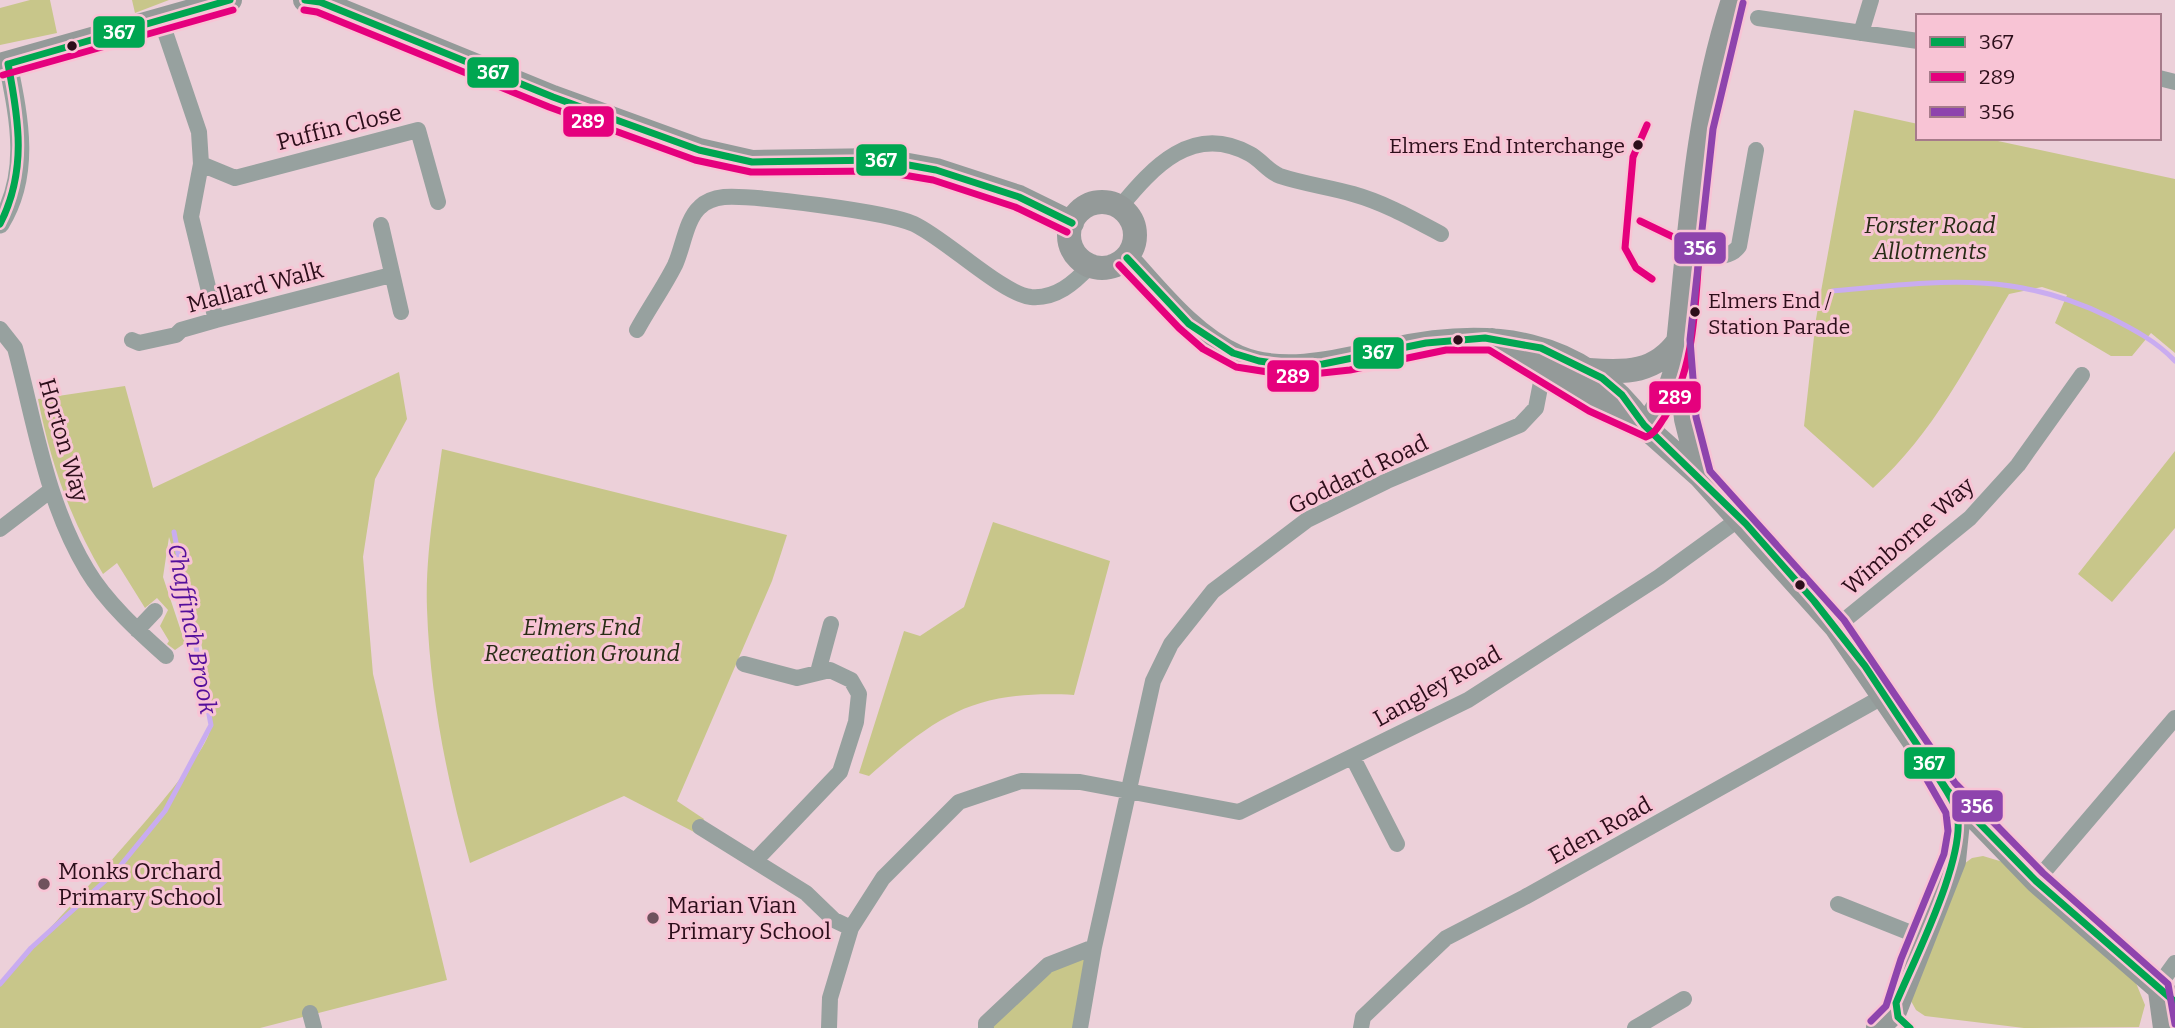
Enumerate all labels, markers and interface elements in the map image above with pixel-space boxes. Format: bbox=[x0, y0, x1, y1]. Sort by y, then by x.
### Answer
legend bbox=[1916, 14, 2161, 140]
line badge: 367 bbox=[92, 15, 146, 49]
text: 367 bbox=[103, 21, 135, 44]
text: 367 bbox=[1979, 29, 2014, 55]
unlabelled marker bbox=[65, 39, 79, 53]
line badge: 367 bbox=[466, 56, 520, 89]
text: 367 bbox=[477, 61, 509, 84]
text: 289 bbox=[1979, 64, 2015, 90]
street label: Puffin Close bbox=[274, 98, 404, 156]
text: 356 bbox=[1979, 99, 2015, 125]
line badge: 289 bbox=[562, 105, 615, 138]
text: 289 bbox=[571, 110, 605, 133]
place label: Elmers End Interchange bbox=[1389, 133, 1625, 159]
marker: Elmers End Interchange bbox=[1631, 138, 1645, 152]
line badge: 367 bbox=[855, 143, 908, 177]
text: 367 bbox=[865, 149, 897, 172]
park label: Forster Road Allotments bbox=[1864, 211, 1996, 265]
line badge: 356 bbox=[1673, 231, 1727, 265]
text: 356 bbox=[1684, 237, 1716, 260]
street label: Mallard Walk bbox=[184, 255, 326, 319]
place label: Elmers End / Station Parade bbox=[1708, 288, 1850, 340]
marker: Elmers End / Station Parade bbox=[1688, 305, 1702, 319]
unlabelled marker bbox=[1451, 333, 1465, 347]
line badge: 367 bbox=[1352, 336, 1405, 370]
text: 367 bbox=[1362, 341, 1394, 364]
line badge: 289 bbox=[1266, 359, 1320, 393]
text: 289 bbox=[1276, 365, 1310, 388]
street label: Horton Way bbox=[33, 375, 95, 506]
line badge: 289 bbox=[1648, 380, 1702, 414]
text: 289 bbox=[1658, 386, 1692, 409]
street label: Goddard Road bbox=[1284, 428, 1433, 520]
street label: Wimborne Way bbox=[1837, 471, 1980, 601]
water label: Chaffinch Brook bbox=[162, 541, 222, 718]
unlabelled marker bbox=[1793, 578, 1807, 592]
park label: Elmers End Recreation Ground bbox=[484, 613, 680, 667]
street label: Langley Road bbox=[1368, 639, 1506, 733]
line badge: 367 bbox=[1903, 746, 1956, 780]
text: 367 bbox=[1913, 752, 1945, 775]
line badge: 356 bbox=[1951, 789, 2004, 823]
street label: Eden Road bbox=[1544, 790, 1657, 870]
text: 356 bbox=[1961, 795, 1993, 818]
place label: Monks Orchard Primary School bbox=[58, 857, 223, 911]
marker: Monks Orchard Primary School bbox=[36, 876, 52, 892]
place label: Marian Vian Primary School bbox=[667, 891, 832, 945]
marker: Marian Vian Primary School bbox=[645, 910, 661, 926]

